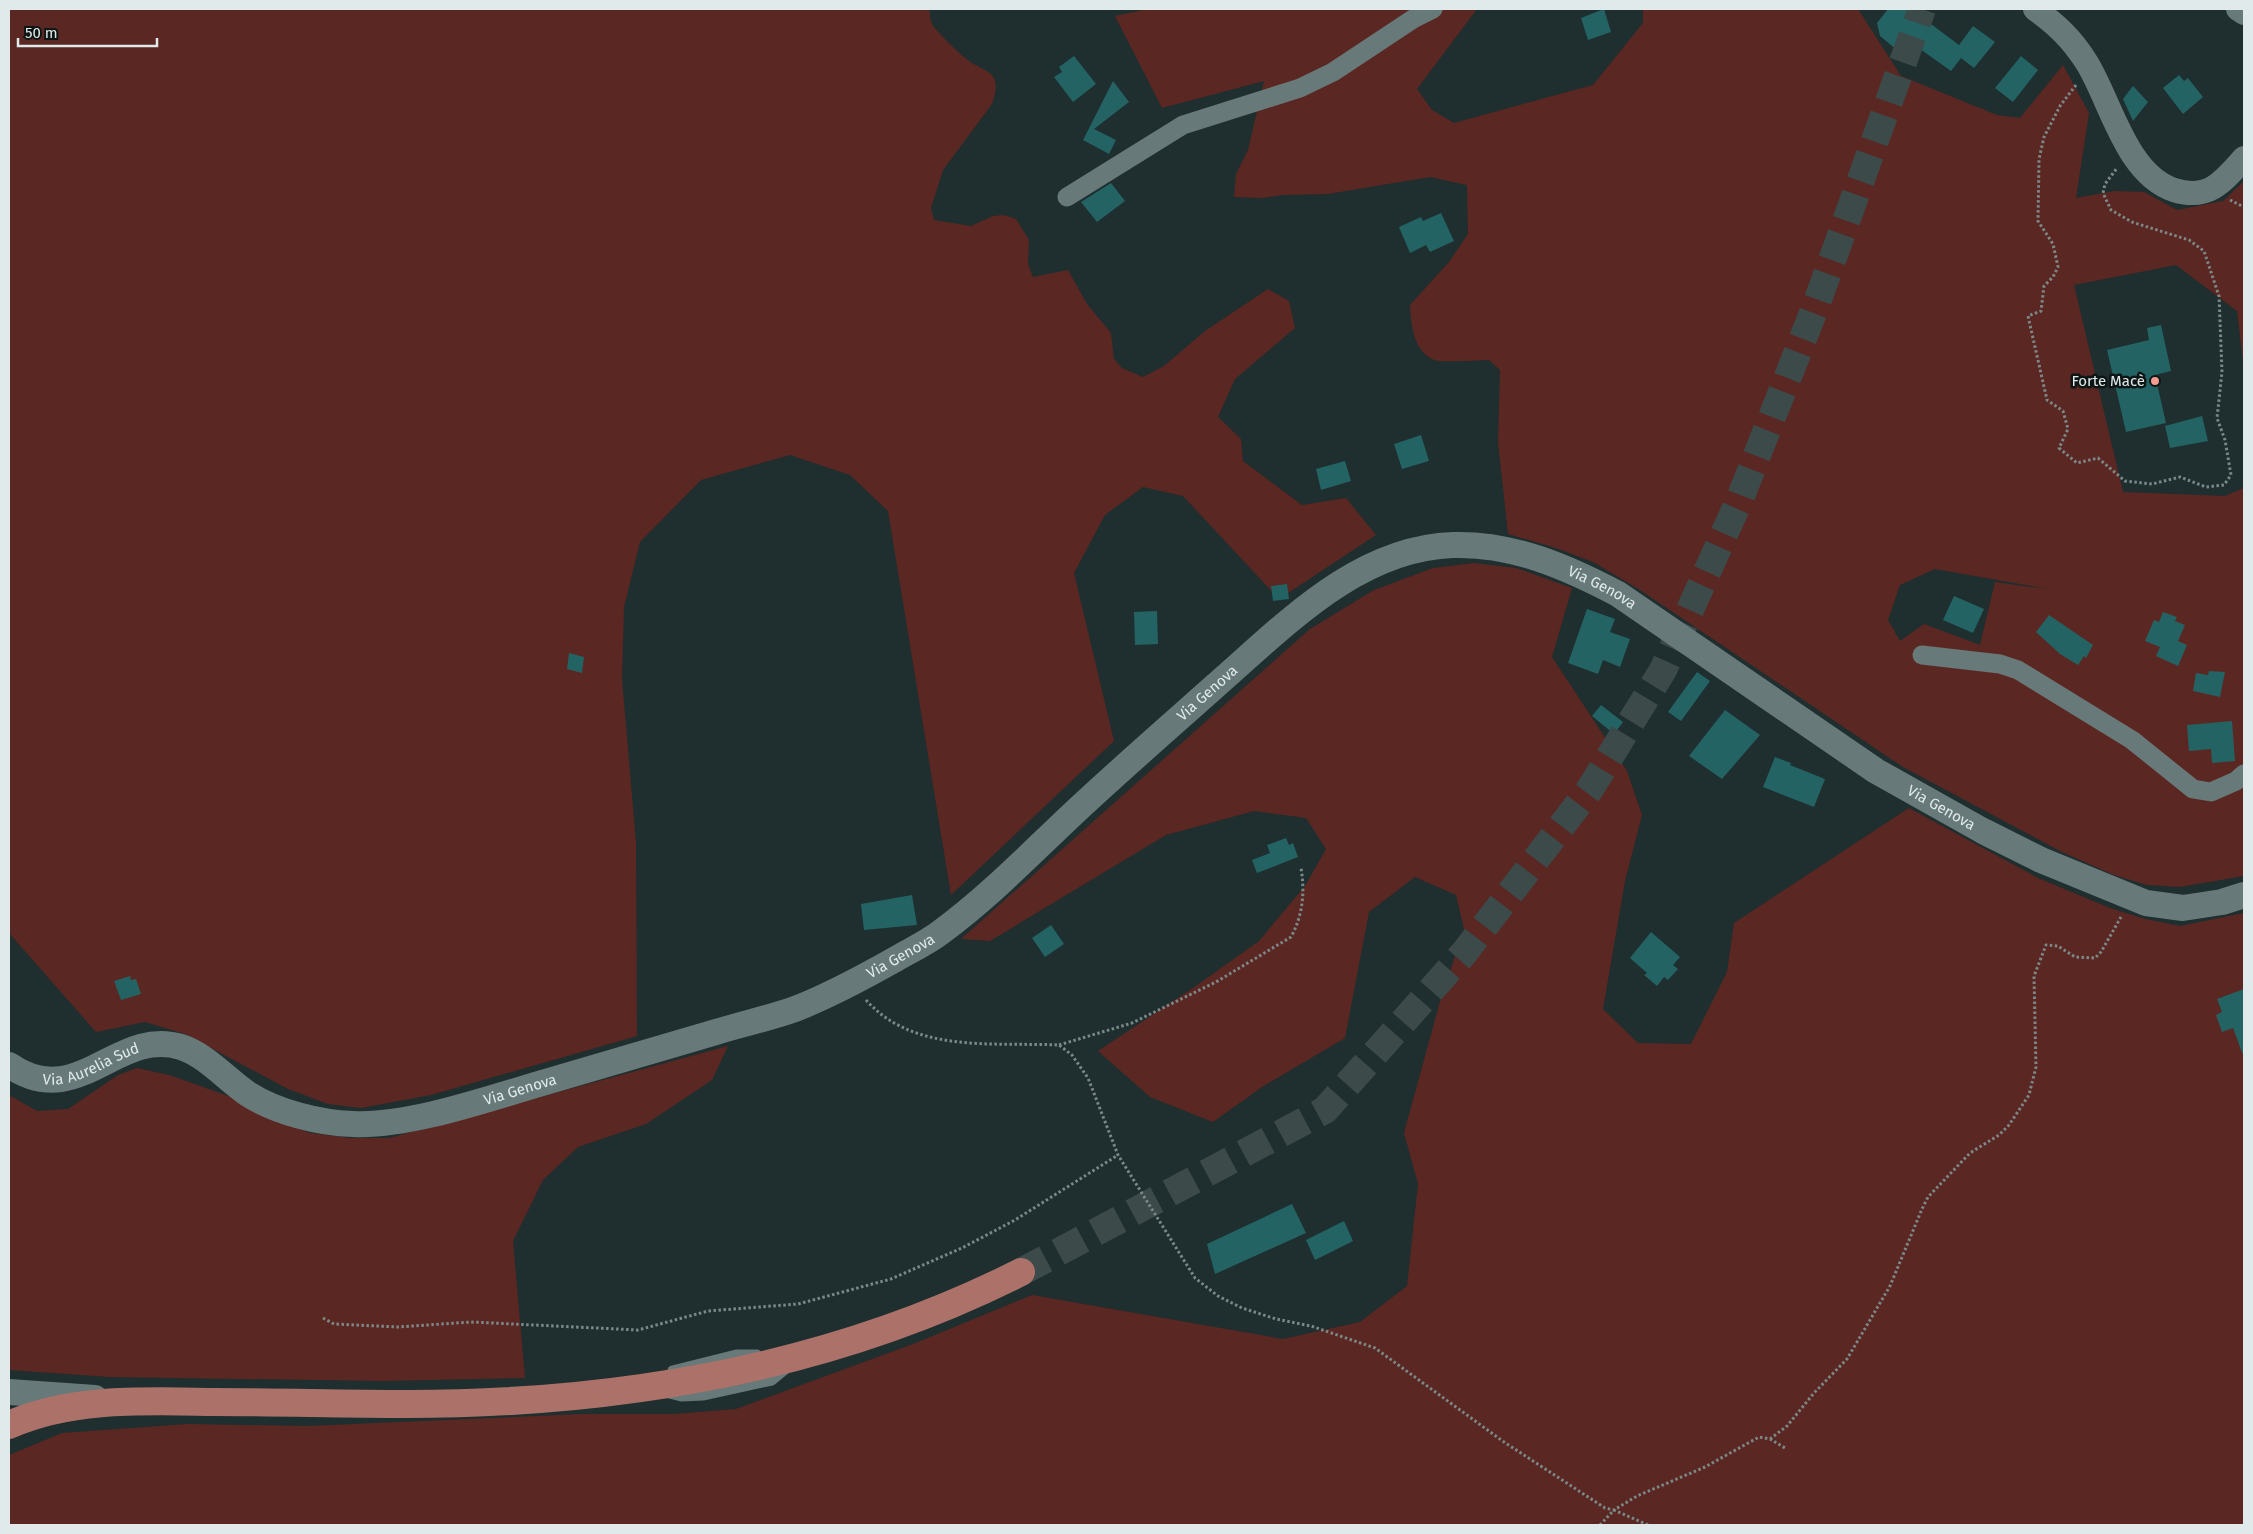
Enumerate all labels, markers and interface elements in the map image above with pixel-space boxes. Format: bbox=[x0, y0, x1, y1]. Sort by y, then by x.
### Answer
scale bar bbox=[18, 15, 156, 47]
text: 50 m bbox=[25, 24, 58, 42]
place label: Forte Macè bbox=[2071, 372, 2145, 390]
marker: Forte Macè bbox=[2149, 375, 2161, 387]
street label: Via Genova bbox=[1565, 562, 1640, 613]
street label: Via Genova bbox=[1173, 661, 1241, 725]
street label: Via Genova bbox=[1904, 781, 1979, 834]
street label: Via Genova bbox=[864, 930, 938, 982]
street label: Via Aurelia Sud bbox=[42, 1039, 141, 1089]
street label: Via Genova bbox=[481, 1070, 558, 1109]

